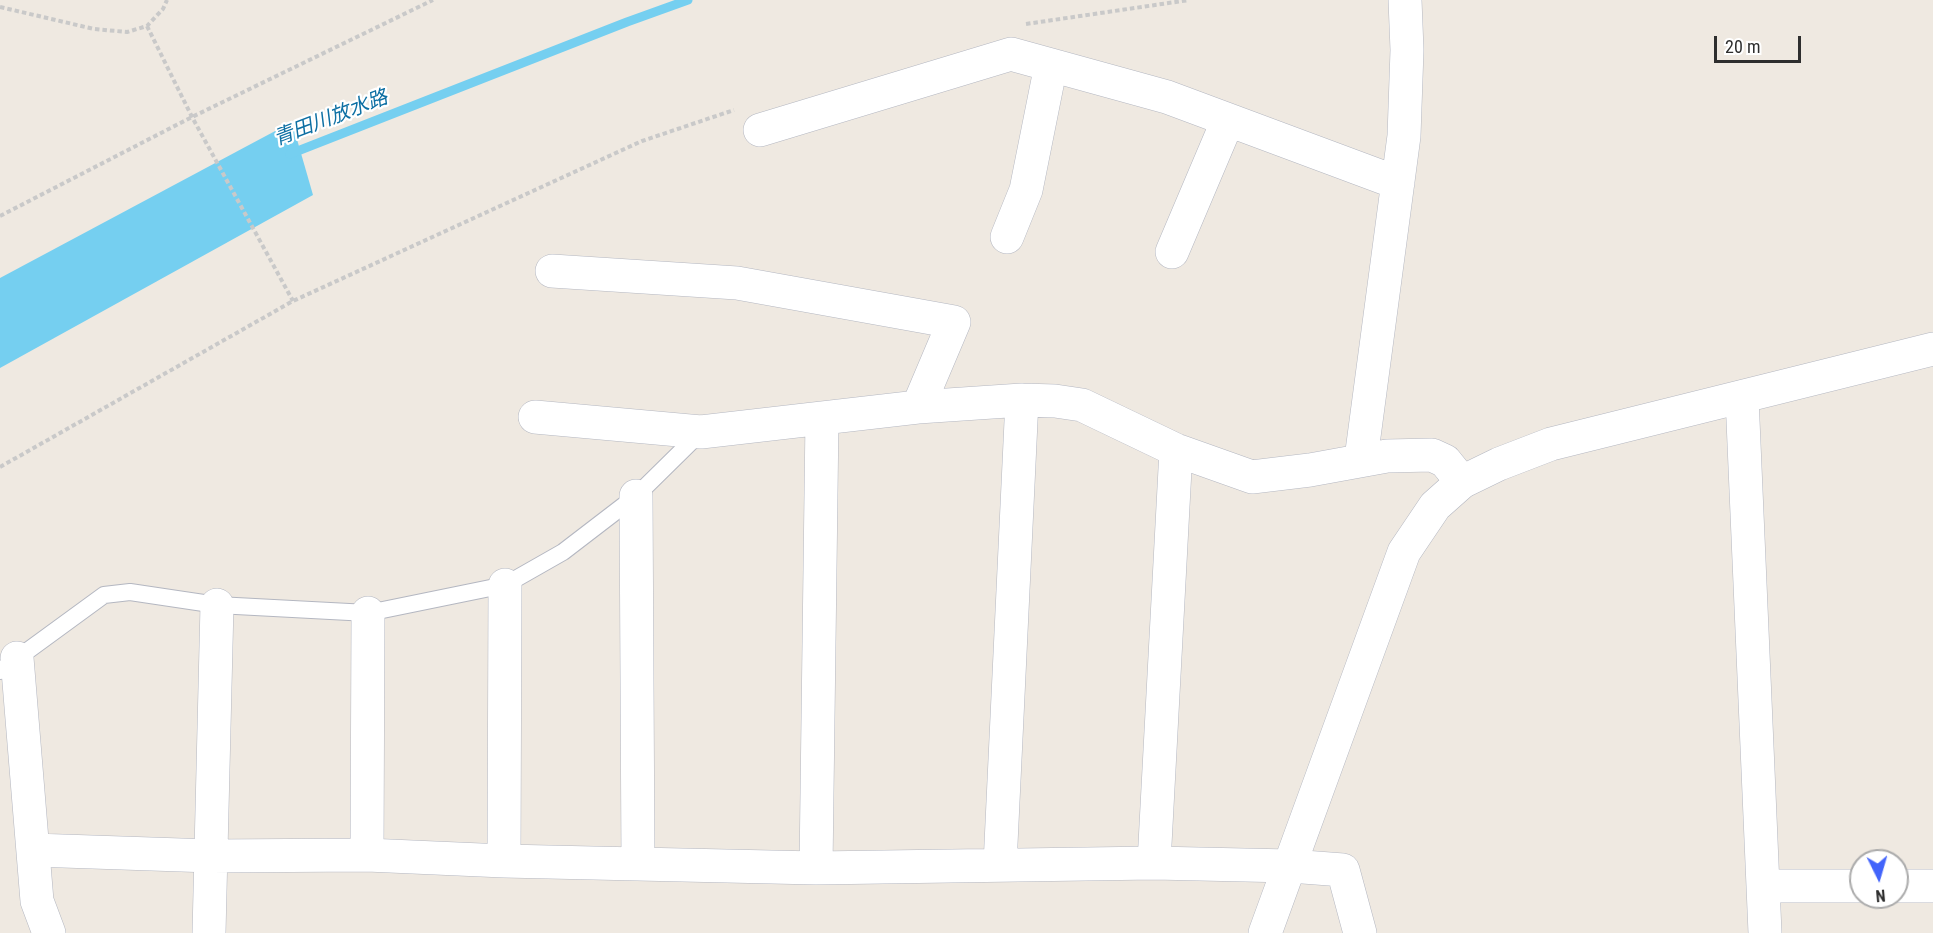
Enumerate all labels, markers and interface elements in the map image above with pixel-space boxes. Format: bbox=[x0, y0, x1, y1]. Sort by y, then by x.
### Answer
scale bar bbox=[1717, 24, 1804, 62]
text: 20 m bbox=[1725, 36, 1760, 57]
water label: 青田川放水路 bbox=[271, 86, 391, 152]
north arrow bbox=[1849, 849, 1909, 909]
text: N bbox=[1875, 886, 1886, 905]

